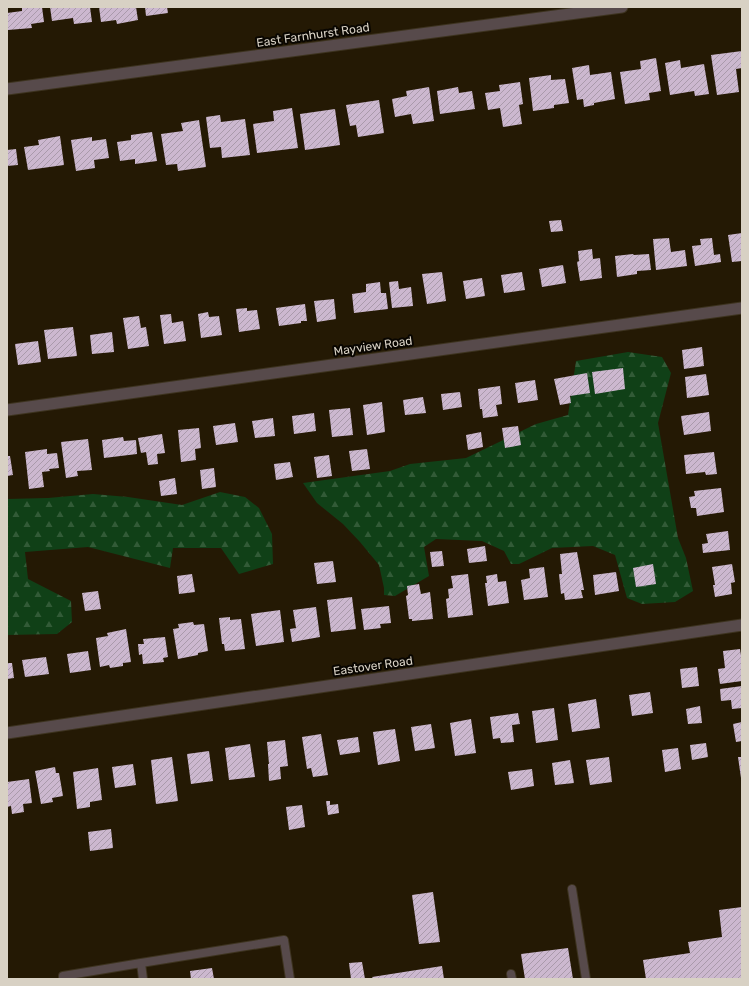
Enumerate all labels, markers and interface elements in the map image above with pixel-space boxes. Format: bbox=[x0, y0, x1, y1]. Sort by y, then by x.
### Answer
street label: East Farnhurst Road bbox=[256, 20, 370, 50]
street label: Mayview Road bbox=[333, 334, 413, 358]
street label: Eastover Road bbox=[332, 653, 414, 679]

